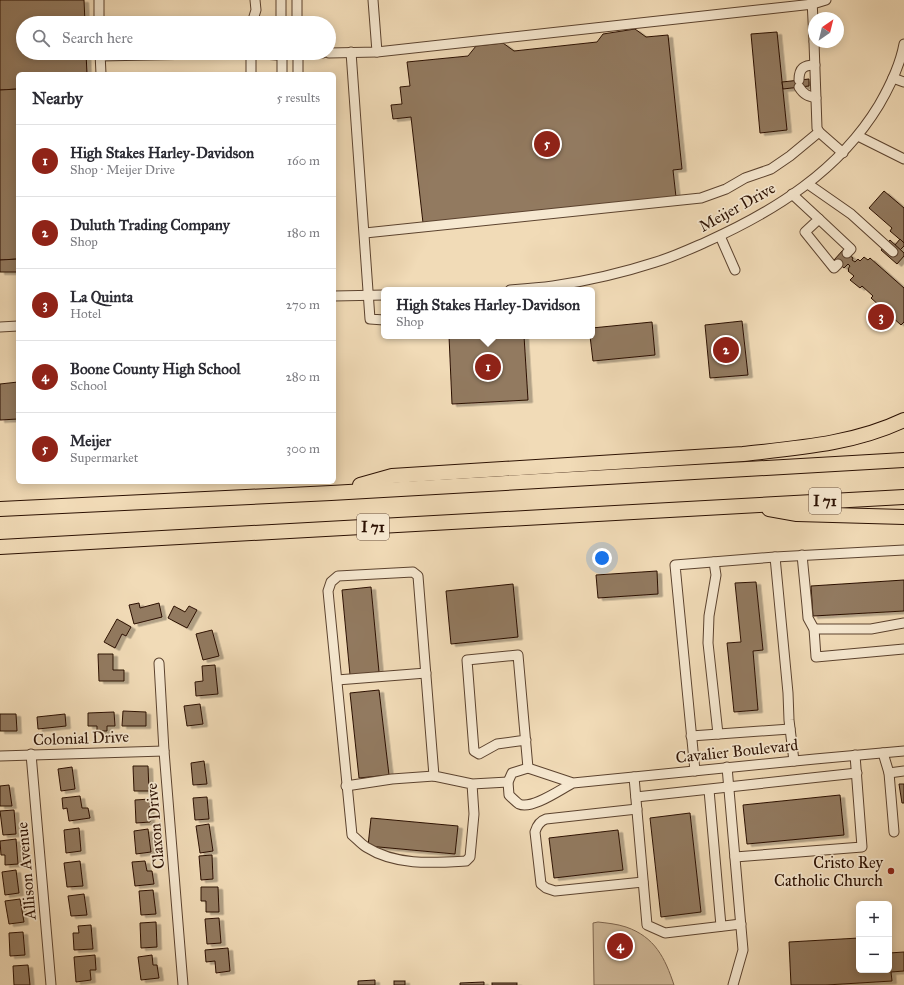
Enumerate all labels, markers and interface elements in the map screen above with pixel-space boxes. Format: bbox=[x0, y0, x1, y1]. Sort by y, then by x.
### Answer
north arrow bbox=[808, 12, 844, 48]
search box bbox=[16, 16, 336, 60]
icon: search bbox=[30, 27, 52, 49]
text: Search here bbox=[62, 29, 133, 47]
text: Nearby bbox=[32, 88, 83, 109]
text: 5 results bbox=[276, 90, 320, 106]
pin: 5 bbox=[534, 129, 560, 159]
text: High Stakes Harley-Davidson bbox=[70, 144, 254, 162]
text: 1 bbox=[42, 153, 48, 169]
text: 160 m bbox=[287, 153, 320, 169]
text: Shop · Meijer Drive bbox=[70, 162, 175, 178]
street label: Meijer Drive bbox=[695, 178, 779, 236]
text: Duluth Trading Company bbox=[70, 216, 230, 234]
text: 2 bbox=[42, 225, 48, 241]
text: 180 m bbox=[287, 225, 320, 241]
text: Shop bbox=[70, 234, 98, 250]
popup bbox=[381, 287, 595, 339]
text: La Quinta bbox=[70, 288, 133, 306]
text: High Stakes Harley-Davidson bbox=[396, 296, 580, 314]
text: 3 bbox=[42, 297, 48, 313]
text: 270 m bbox=[286, 297, 320, 313]
pin: 3 bbox=[868, 302, 894, 332]
text: Hotel bbox=[70, 306, 101, 322]
text: Shop bbox=[396, 314, 424, 330]
pin: 2 bbox=[713, 335, 739, 365]
pin: 1 bbox=[475, 352, 501, 382]
text: Boone County High School bbox=[70, 360, 241, 378]
text: 4 bbox=[41, 369, 49, 385]
text: 280 m bbox=[285, 369, 320, 385]
text: School bbox=[70, 378, 107, 394]
text: Meijer bbox=[70, 432, 111, 450]
text: 5 bbox=[42, 441, 48, 457]
text: 300 m bbox=[286, 441, 320, 457]
text: Supermarket bbox=[70, 450, 138, 466]
road number: I 71 bbox=[809, 488, 841, 514]
road number: I 71 bbox=[357, 514, 389, 540]
your location bbox=[592, 548, 612, 568]
street label: Colonial Drive bbox=[33, 727, 130, 749]
street label: Cavalier Boulevard bbox=[675, 735, 799, 767]
street label: Claxon Drive bbox=[142, 782, 168, 870]
street label: Allison Avenue bbox=[12, 821, 40, 922]
place label: Cristo Rey Catholic Church bbox=[774, 853, 884, 890]
marker: Cristo Rey Catholic Church bbox=[886, 866, 896, 876]
map controls bbox=[856, 901, 892, 973]
button: + bbox=[856, 901, 892, 937]
pin: 4 bbox=[607, 931, 633, 961]
button: − bbox=[856, 937, 892, 973]

